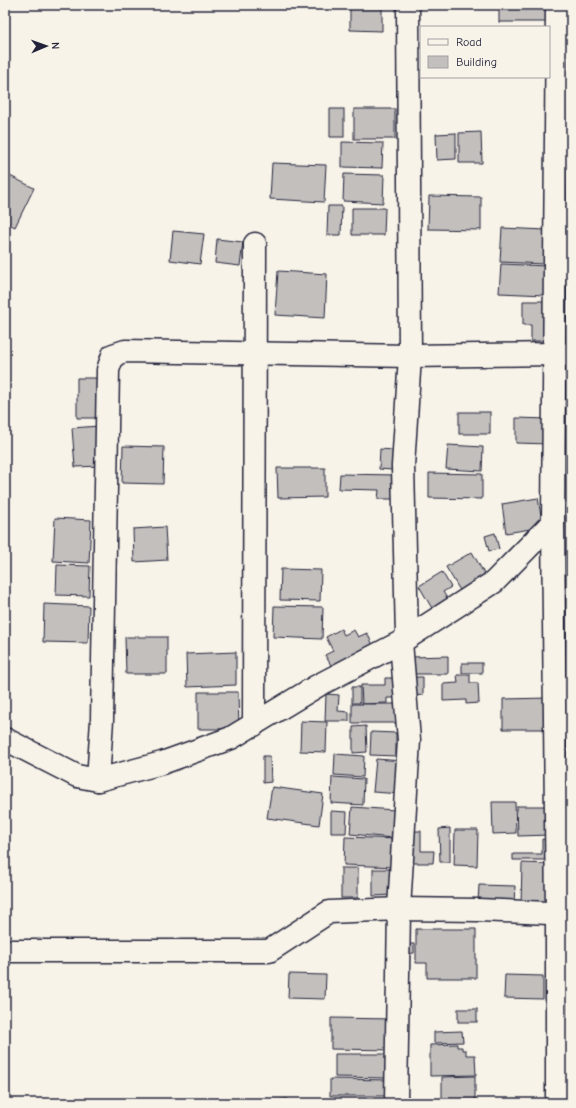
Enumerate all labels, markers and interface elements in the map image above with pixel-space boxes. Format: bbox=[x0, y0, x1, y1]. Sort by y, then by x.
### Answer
north arrow bbox=[26, 26, 66, 66]
legend bbox=[420, 26, 550, 78]
text: Road bbox=[456, 35, 482, 49]
text: N bbox=[49, 42, 62, 49]
text: Building bbox=[456, 55, 497, 69]

